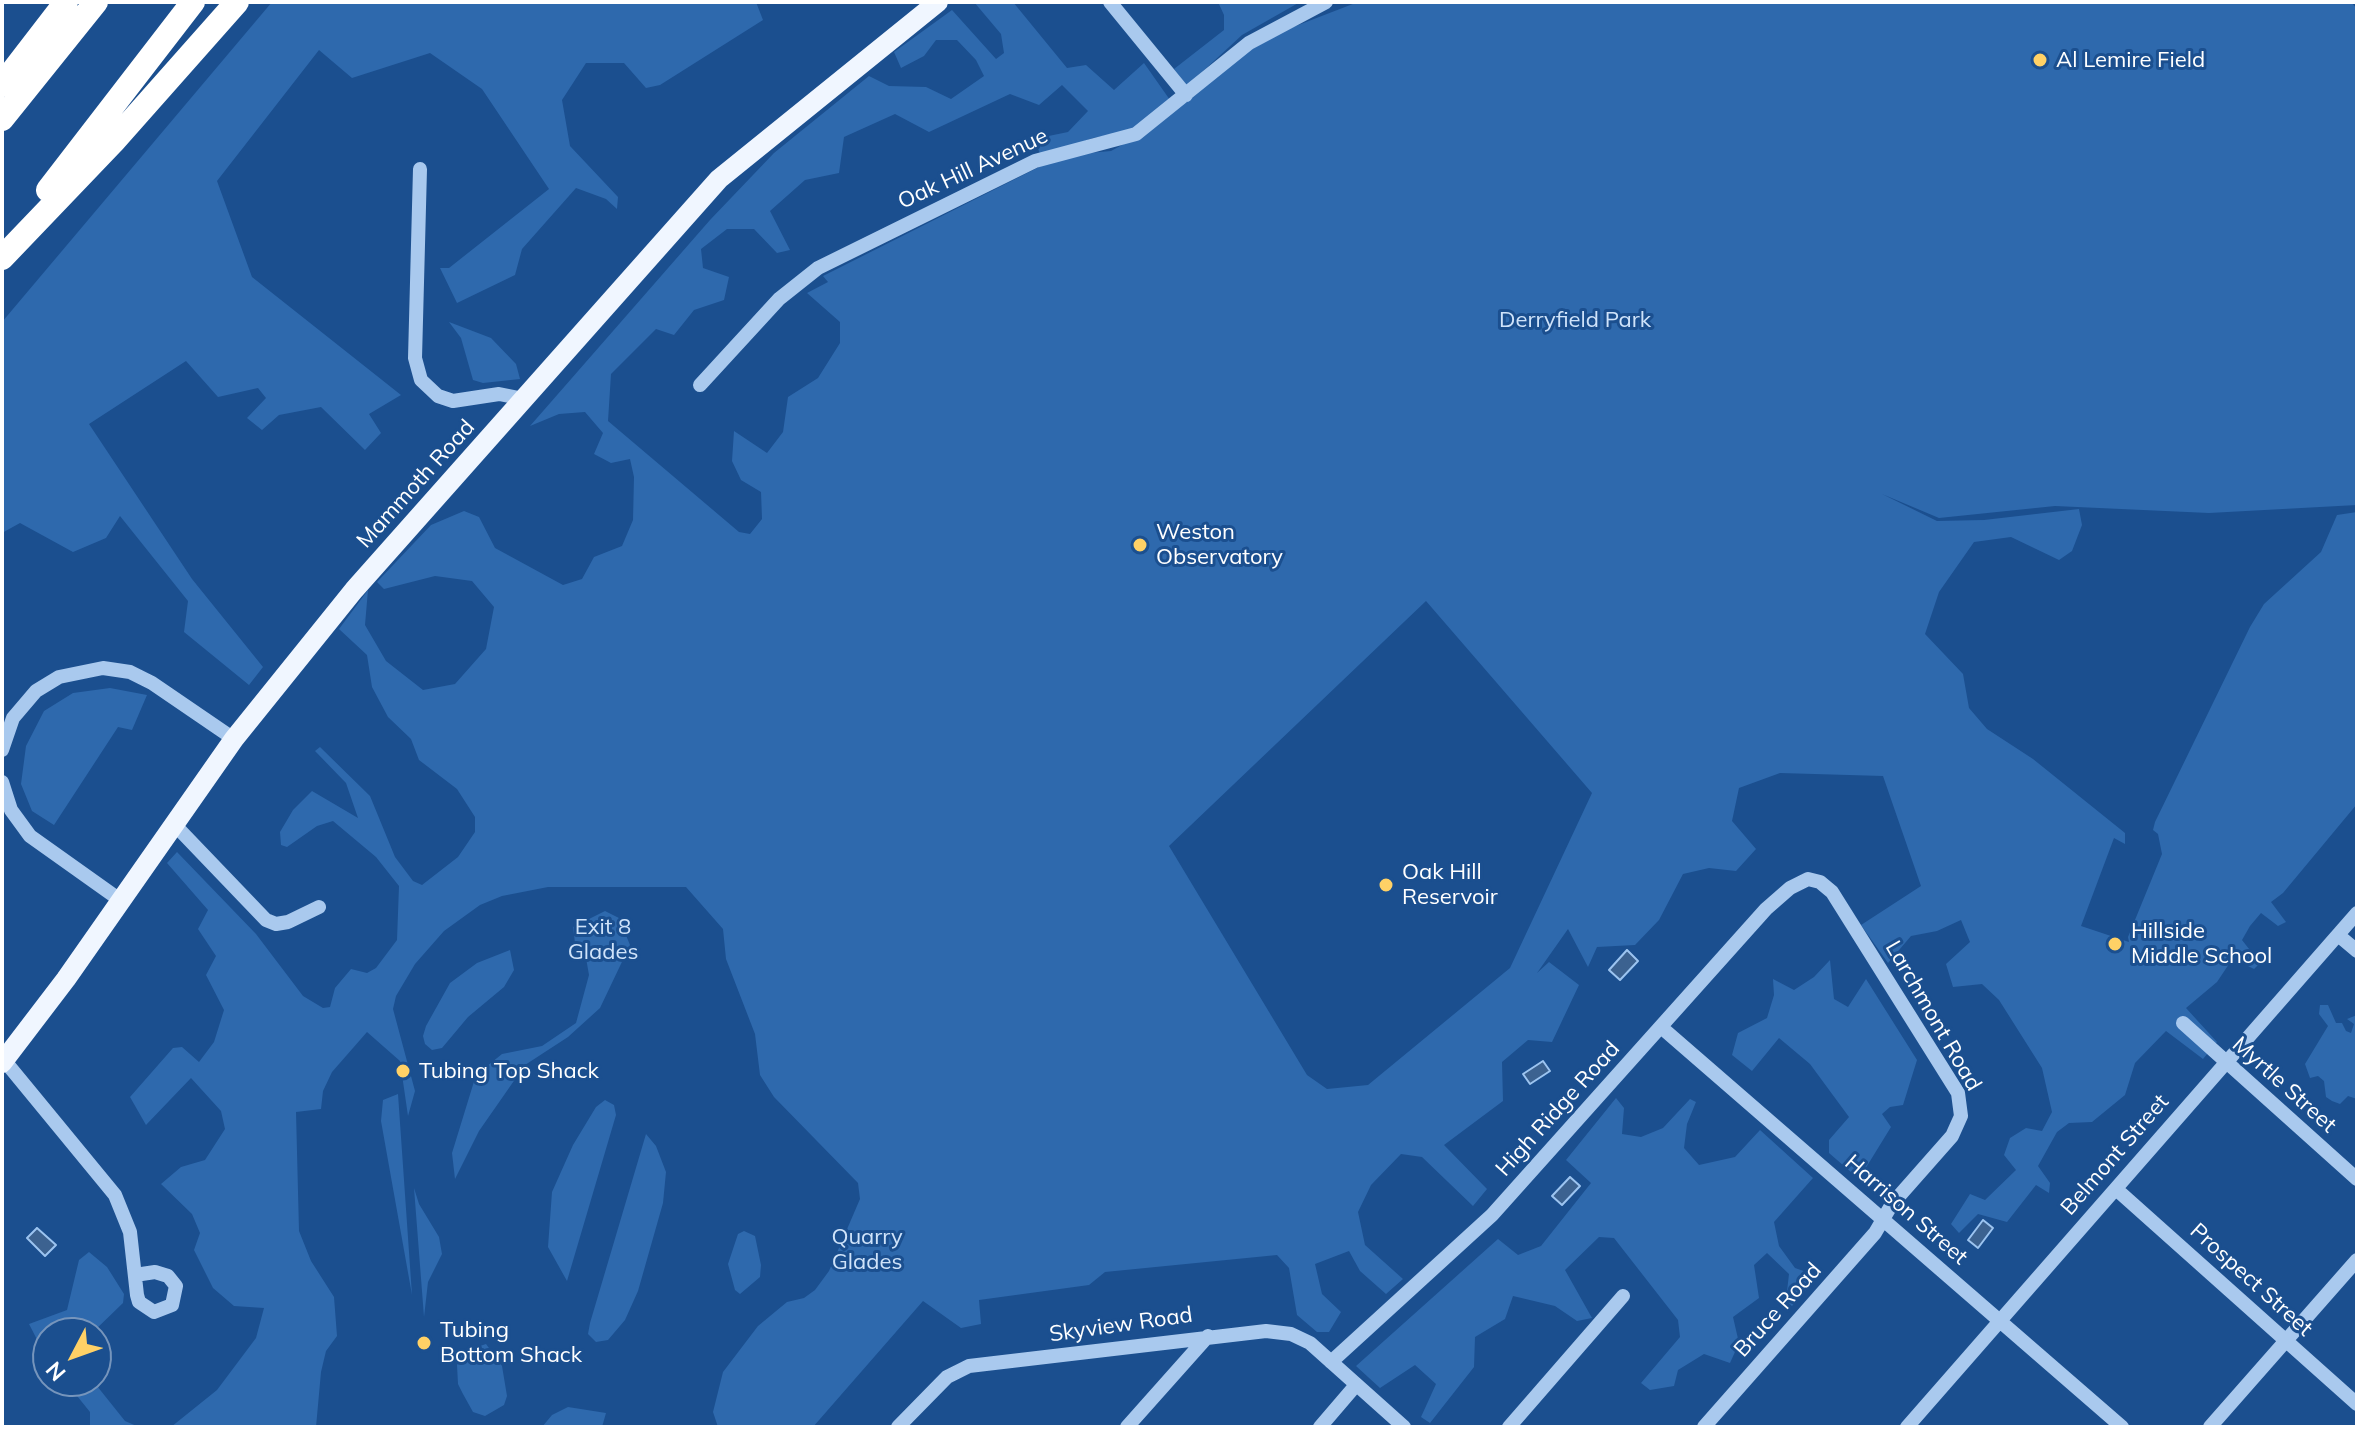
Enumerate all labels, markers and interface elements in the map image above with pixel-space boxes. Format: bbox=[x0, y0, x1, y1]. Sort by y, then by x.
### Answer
place label: Al Lemire Field bbox=[2056, 47, 2205, 73]
marker: Al Lemire Field bbox=[2031, 51, 2049, 69]
street label: Oak Hill Avenue bbox=[894, 123, 1052, 215]
park label: Derryfield Park bbox=[1499, 307, 1651, 333]
street label: Mammoth Road bbox=[352, 414, 480, 554]
place label: Weston Observatory bbox=[1156, 519, 1283, 570]
marker: Weston Observatory bbox=[1131, 536, 1149, 554]
place label: Oak Hill Reservoir bbox=[1402, 859, 1498, 910]
marker: Oak Hill Reservoir bbox=[1377, 876, 1395, 894]
park label: Exit 8 Glades bbox=[568, 914, 638, 966]
place label: Hillside Middle School bbox=[2131, 918, 2272, 970]
marker: Hillside Middle School bbox=[2106, 935, 2124, 953]
street label: Larchmont Road bbox=[1879, 936, 1987, 1096]
street label: Myrtle Street bbox=[2227, 1031, 2341, 1139]
street label: High Ridge Road bbox=[1490, 1036, 1626, 1182]
place label: Tubing Top Shack bbox=[419, 1058, 599, 1084]
marker: Tubing Top Shack bbox=[394, 1062, 412, 1080]
street label: Belmont Street bbox=[2055, 1089, 2175, 1221]
street label: Harrison Street bbox=[1839, 1149, 1973, 1271]
street label: Prospect Street bbox=[2184, 1218, 2318, 1342]
park label: Quarry Glades bbox=[831, 1224, 903, 1276]
street label: Bruce Road bbox=[1729, 1257, 1827, 1363]
street label: Skyview Road bbox=[1048, 1302, 1194, 1348]
north arrow bbox=[32, 1317, 112, 1397]
place label: Tubing Bottom Shack bbox=[440, 1317, 582, 1368]
marker: Tubing Bottom Shack bbox=[415, 1334, 433, 1352]
text: N bbox=[39, 1356, 71, 1387]

